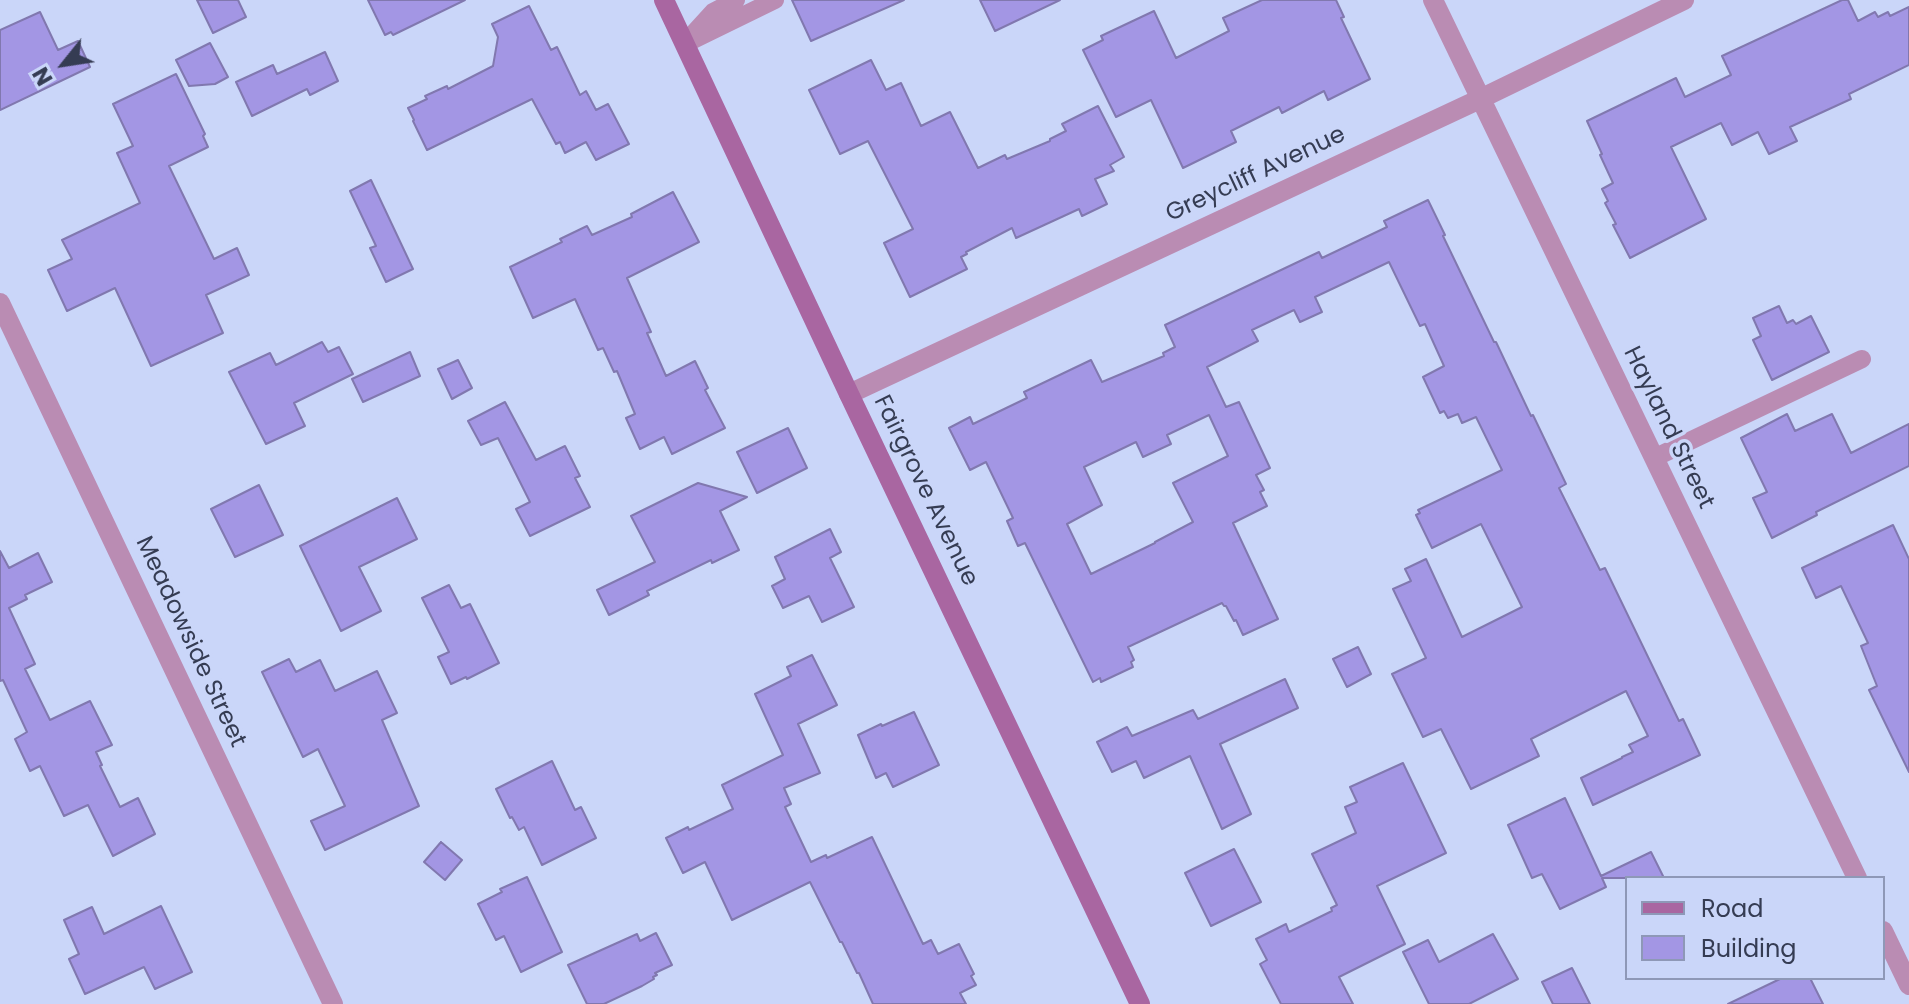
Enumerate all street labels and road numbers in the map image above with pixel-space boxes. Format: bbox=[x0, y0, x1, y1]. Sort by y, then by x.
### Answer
street label: Greycliff Avenue bbox=[1162, 121, 1350, 229]
street label: Hayland Street bbox=[1616, 342, 1720, 514]
street label: Fairgrove Avenue bbox=[866, 391, 984, 591]
street label: Meadowside Street bbox=[129, 532, 251, 752]

